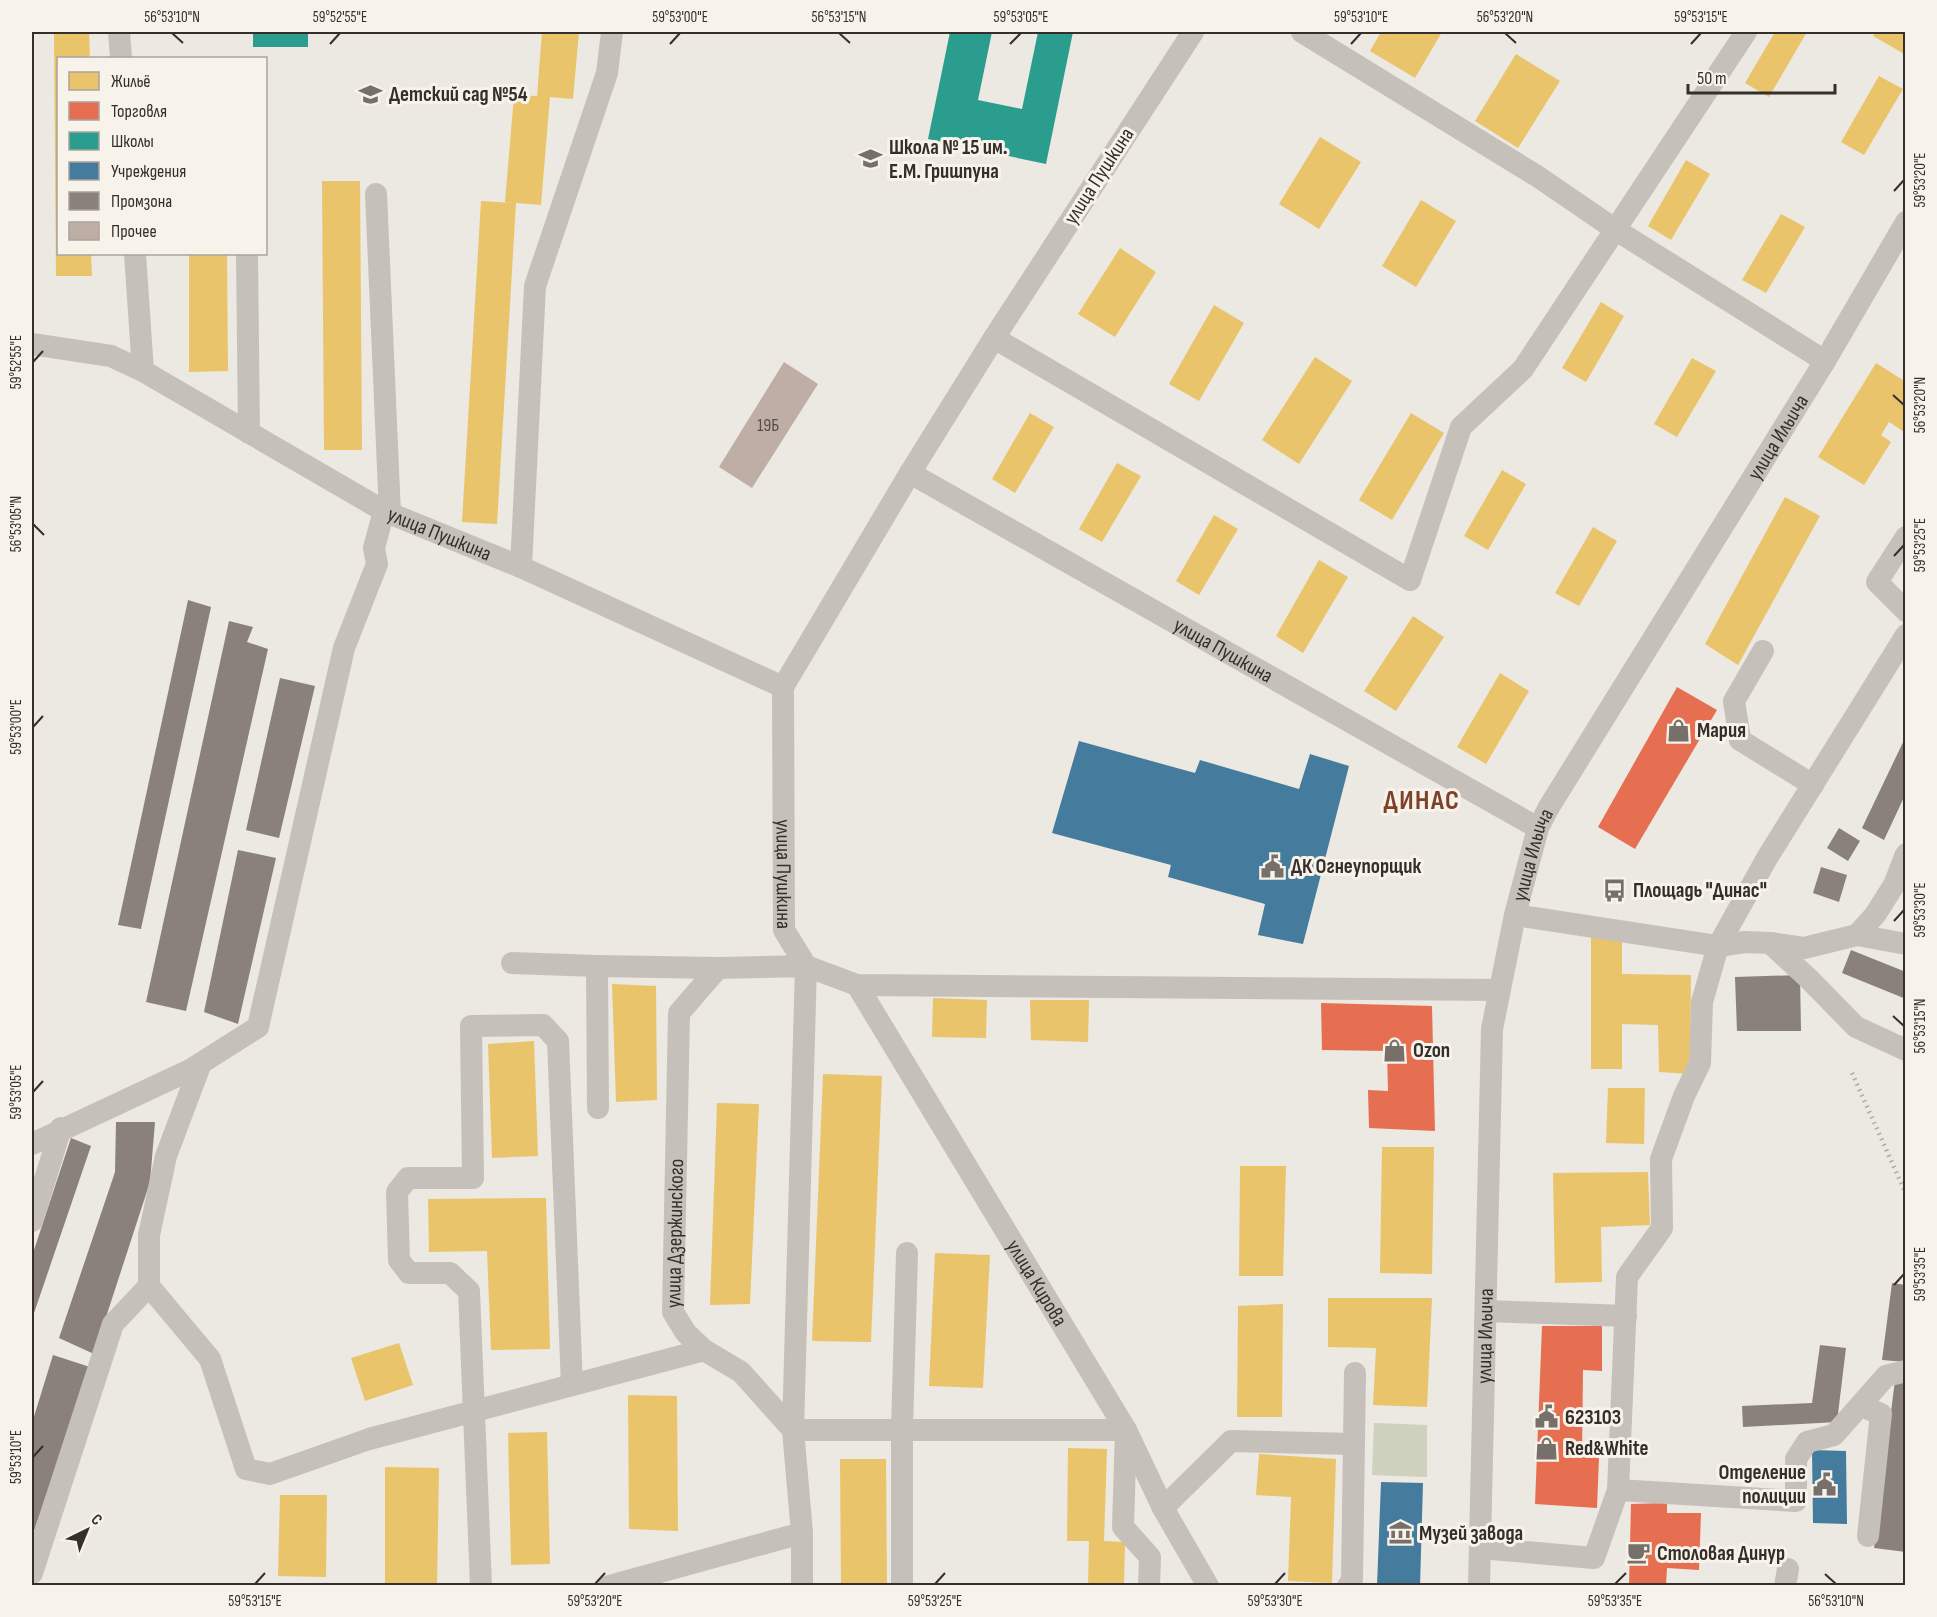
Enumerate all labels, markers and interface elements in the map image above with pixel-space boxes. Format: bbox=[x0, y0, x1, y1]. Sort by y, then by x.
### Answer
text: 56°53'10"N bbox=[144, 8, 200, 27]
text: 59°52'55"E bbox=[313, 8, 367, 27]
text: 59°53'00"E bbox=[652, 8, 708, 27]
text: 56°53'15"N bbox=[812, 8, 866, 27]
text: 59°53'05"E bbox=[994, 8, 1048, 27]
text: 59°53'10"E bbox=[1334, 8, 1388, 27]
text: 56°53'20"N bbox=[1477, 8, 1533, 27]
text: 59°53'15"E bbox=[1674, 8, 1728, 27]
legend bbox=[57, 57, 267, 255]
scale bar bbox=[1688, 57, 1835, 95]
text: 50 m bbox=[1697, 68, 1727, 89]
text: Жильё bbox=[111, 71, 151, 92]
school or university icon: Детский сад №54 bbox=[358, 81, 384, 107]
place label: Детский сад №54 bbox=[389, 82, 528, 107]
text: Торговля bbox=[111, 101, 167, 122]
street label: улица Пушкина bbox=[1059, 123, 1139, 229]
text: Школы bbox=[111, 131, 154, 152]
place label: Школа № 15 им. Е.М. Гришпуна bbox=[889, 135, 1008, 184]
school or university icon: Школа № 15 им. Е.М. Гришпуна bbox=[858, 146, 884, 172]
text: 59°53'20"E bbox=[1911, 152, 1930, 208]
text: Учреждения bbox=[111, 161, 186, 182]
text: Промзона bbox=[111, 191, 172, 212]
text: Прочее bbox=[111, 221, 157, 242]
text: 59°52'55"E bbox=[7, 335, 26, 389]
text: 56°53'20"N bbox=[1911, 377, 1930, 433]
street label: улица Ильича bbox=[1742, 390, 1814, 484]
house number: 19Б bbox=[757, 415, 779, 436]
text: 56°53'05"N bbox=[7, 496, 26, 552]
street label: улица Пушкина bbox=[384, 501, 495, 566]
text: 59°53'25"E bbox=[1911, 518, 1930, 572]
street label: улица Пушкина bbox=[1169, 612, 1277, 688]
text: 59°53'00"E bbox=[7, 699, 26, 755]
shop icon: Мария bbox=[1666, 717, 1692, 743]
place label: Мария bbox=[1697, 718, 1746, 743]
district label: ДИНАС bbox=[1384, 785, 1460, 817]
street label: улица Ильича bbox=[1507, 804, 1559, 904]
street label: улица Пушкина bbox=[771, 819, 796, 929]
public building icon: ДК Огнеупорщик bbox=[1260, 853, 1286, 879]
place label: ДК Огнеупорщик bbox=[1291, 854, 1421, 879]
bus stop icon: Площадь "Динас" bbox=[1602, 877, 1628, 903]
place label: Площадь "Динас" bbox=[1633, 878, 1767, 903]
text: 59°53'30"E bbox=[1911, 882, 1930, 938]
text: 56°53'15"N bbox=[1911, 999, 1930, 1053]
shop icon: Ozon bbox=[1382, 1037, 1408, 1063]
place label: Ozon bbox=[1413, 1038, 1450, 1063]
text: 59°53'05"E bbox=[7, 1065, 26, 1119]
street label: улица Дзержинского bbox=[661, 1158, 689, 1308]
street label: улица Кирова bbox=[1001, 1235, 1073, 1331]
text: 59°53'35"E bbox=[1911, 1247, 1930, 1301]
street label: улица Ильича bbox=[1471, 1288, 1498, 1384]
public building icon: 623103 bbox=[1534, 1404, 1560, 1430]
place label: 623103 bbox=[1565, 1405, 1621, 1430]
text: 59°53'10"E bbox=[7, 1430, 26, 1484]
shop icon: Red&White bbox=[1534, 1435, 1560, 1461]
place label: Red&White bbox=[1565, 1436, 1648, 1461]
place label: Отделение полиции bbox=[1719, 1460, 1806, 1509]
public building icon: Отделение полиции bbox=[1811, 1471, 1837, 1497]
north arrow bbox=[57, 1500, 117, 1560]
text: С bbox=[87, 1510, 106, 1530]
museum icon: Музей завода bbox=[1388, 1520, 1414, 1546]
place label: Музей завода bbox=[1419, 1521, 1523, 1546]
cafe icon: Столовая Динур bbox=[1626, 1540, 1652, 1566]
place label: Столовая Динур bbox=[1657, 1541, 1785, 1566]
text: 59°53'15"E bbox=[228, 1592, 282, 1611]
text: 59°53'20"E bbox=[567, 1592, 623, 1611]
text: 59°53'25"E bbox=[908, 1592, 962, 1611]
text: 59°53'30"E bbox=[1247, 1592, 1303, 1611]
text: 59°53'35"E bbox=[1588, 1592, 1642, 1611]
text: 56°53'10"N bbox=[1808, 1592, 1864, 1611]

